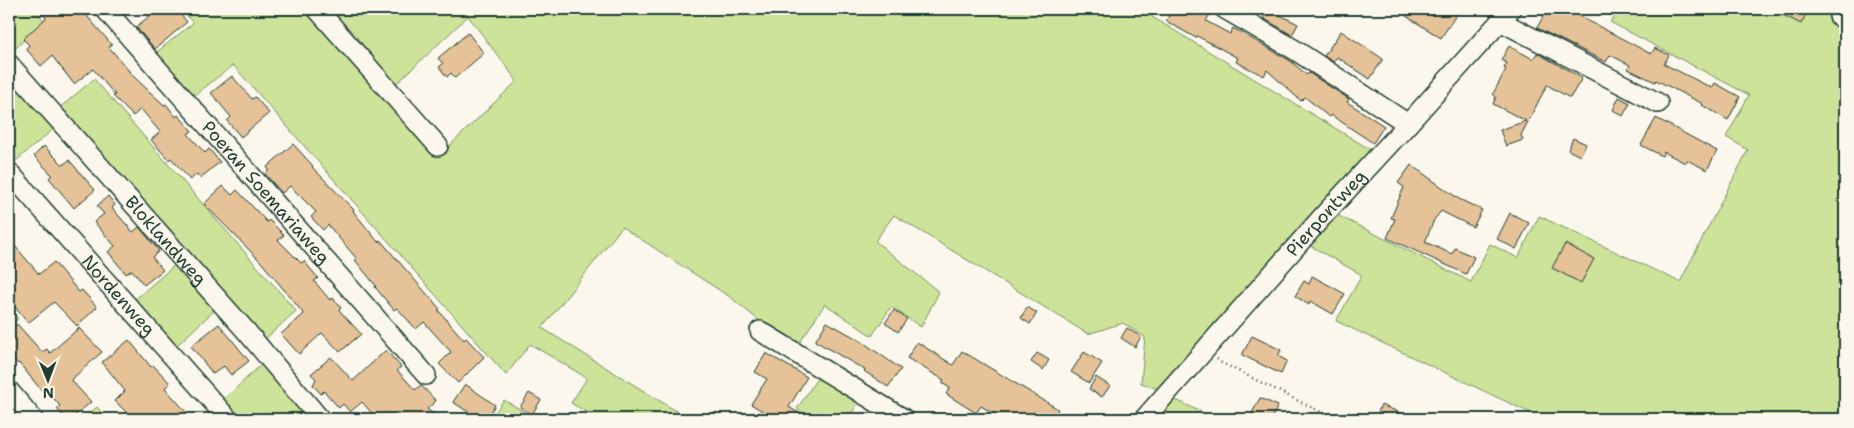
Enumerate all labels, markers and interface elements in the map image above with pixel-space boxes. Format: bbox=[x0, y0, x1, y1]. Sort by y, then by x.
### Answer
street label: Poeran Soemariaweg bbox=[196, 116, 335, 269]
street label: Pierpontweg bbox=[1281, 165, 1372, 262]
street label: Bloklandweg bbox=[119, 191, 212, 290]
street label: Nordenweg bbox=[76, 250, 161, 341]
north arrow bbox=[22, 356, 72, 406]
text: N bbox=[43, 384, 54, 402]

